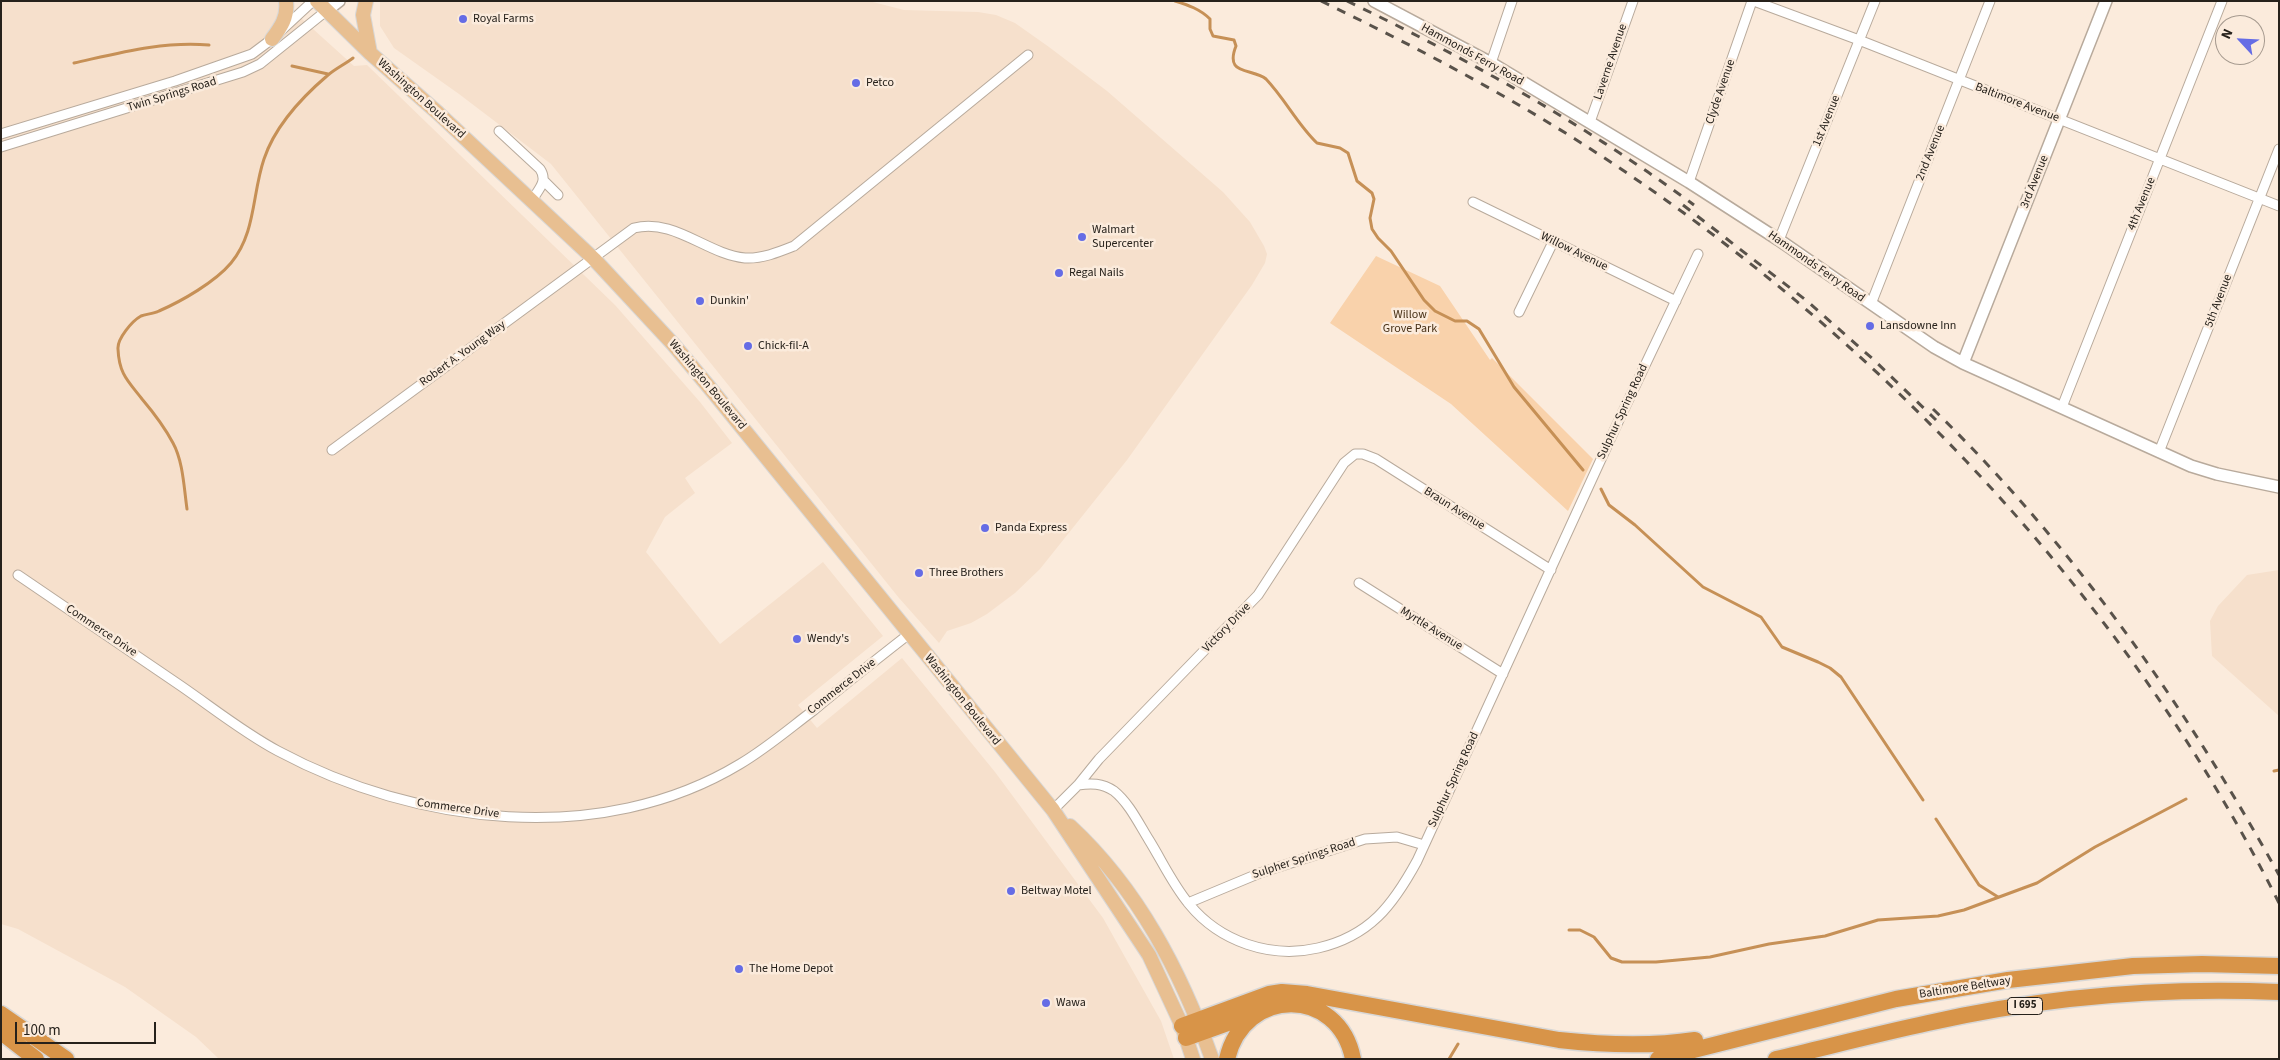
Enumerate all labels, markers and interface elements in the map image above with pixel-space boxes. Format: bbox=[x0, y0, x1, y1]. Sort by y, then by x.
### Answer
place label: Royal Farms bbox=[473, 12, 534, 26]
marker: Royal Farms bbox=[457, 13, 469, 25]
north arrow bbox=[2215, 15, 2265, 65]
street label: Hammonds Ferry Road bbox=[1418, 21, 1526, 89]
street label: Laverne Avenue bbox=[1591, 22, 1631, 102]
text: N bbox=[2216, 26, 2238, 43]
street label: Washington Boulevard bbox=[374, 56, 468, 142]
street label: Clyde Avenue bbox=[1703, 58, 1739, 126]
street label: Twin Springs Road bbox=[126, 75, 218, 115]
place label: Petco bbox=[866, 76, 894, 90]
marker: Petco bbox=[850, 77, 862, 89]
street label: Baltimore Avenue bbox=[1973, 80, 2061, 126]
street label: 1st Avenue bbox=[1810, 93, 1844, 149]
street label: 2nd Avenue bbox=[1913, 123, 1949, 183]
street label: 3rd Avenue bbox=[2018, 153, 2052, 211]
street label: 4th Avenue bbox=[2125, 175, 2159, 233]
place label: Walmart Supercenter bbox=[1092, 223, 1153, 251]
street label: Hammonds Ferry Road bbox=[1765, 228, 1867, 306]
street label: Willow Avenue bbox=[1538, 230, 1610, 274]
marker: Walmart Supercenter bbox=[1076, 231, 1088, 243]
place label: Regal Nails bbox=[1069, 266, 1124, 280]
marker: Regal Nails bbox=[1053, 267, 1065, 279]
street label: 5th Avenue bbox=[2202, 272, 2236, 330]
place label: Dunkin' bbox=[710, 294, 749, 308]
marker: Dunkin' bbox=[694, 295, 706, 307]
park label: Willow Grove Park bbox=[1383, 308, 1437, 336]
street label: Robert A. Young Way bbox=[417, 318, 509, 390]
place label: Lansdowne Inn bbox=[1880, 319, 1956, 333]
marker: Lansdowne Inn bbox=[1864, 320, 1876, 332]
street label: Washington Boulevard bbox=[665, 337, 749, 433]
place label: Chick-fil-A bbox=[758, 339, 809, 353]
marker: Chick-fil-A bbox=[742, 340, 754, 352]
street label: Sulphur Spring Road bbox=[1595, 362, 1651, 462]
street label: Braun Avenue bbox=[1421, 484, 1487, 534]
place label: Panda Express bbox=[995, 521, 1067, 535]
marker: Panda Express bbox=[979, 522, 991, 534]
place label: Three Brothers bbox=[929, 566, 1003, 580]
marker: Three Brothers bbox=[913, 567, 925, 579]
street label: Victory Drive bbox=[1200, 600, 1254, 656]
street label: Commerce Drive bbox=[63, 602, 139, 660]
street label: Myrtle Avenue bbox=[1397, 604, 1465, 654]
place label: Wendy's bbox=[807, 632, 849, 646]
marker: Wendy's bbox=[791, 633, 803, 645]
street label: Washington Boulevard bbox=[921, 652, 1003, 748]
street label: Commerce Drive bbox=[805, 656, 879, 718]
street label: Sulphur Spring Road bbox=[1426, 730, 1482, 830]
street label: Commerce Drive bbox=[416, 796, 500, 822]
street label: Sulpher Springs Road bbox=[1251, 836, 1357, 882]
place label: Beltway Motel bbox=[1021, 884, 1092, 898]
marker: Beltway Motel bbox=[1005, 885, 1017, 897]
place label: The Home Depot bbox=[749, 962, 833, 976]
marker: The Home Depot bbox=[733, 963, 745, 975]
street label: Baltimore Beltway bbox=[1918, 974, 2012, 1002]
place label: Wawa bbox=[1056, 996, 1086, 1010]
marker: Wawa bbox=[1040, 997, 1052, 1009]
road number: I 695 bbox=[2008, 998, 2042, 1014]
scale bar bbox=[18, 1012, 159, 1044]
text: 100 m bbox=[23, 1020, 61, 1041]

